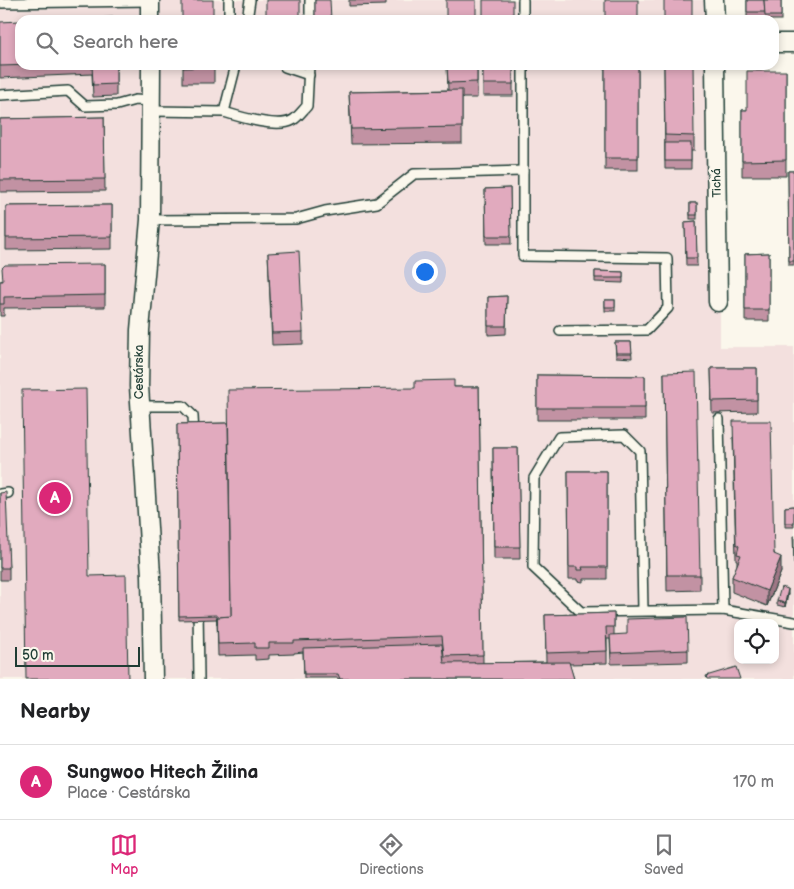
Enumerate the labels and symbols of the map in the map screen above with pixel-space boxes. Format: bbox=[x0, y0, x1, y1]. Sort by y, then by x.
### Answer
street label: Tichá bbox=[709, 168, 725, 198]
your location bbox=[412, 259, 438, 285]
street label: Cestárska bbox=[132, 345, 147, 399]
pin: A bbox=[39, 479, 71, 517]
scale bar bbox=[15, 644, 140, 667]

